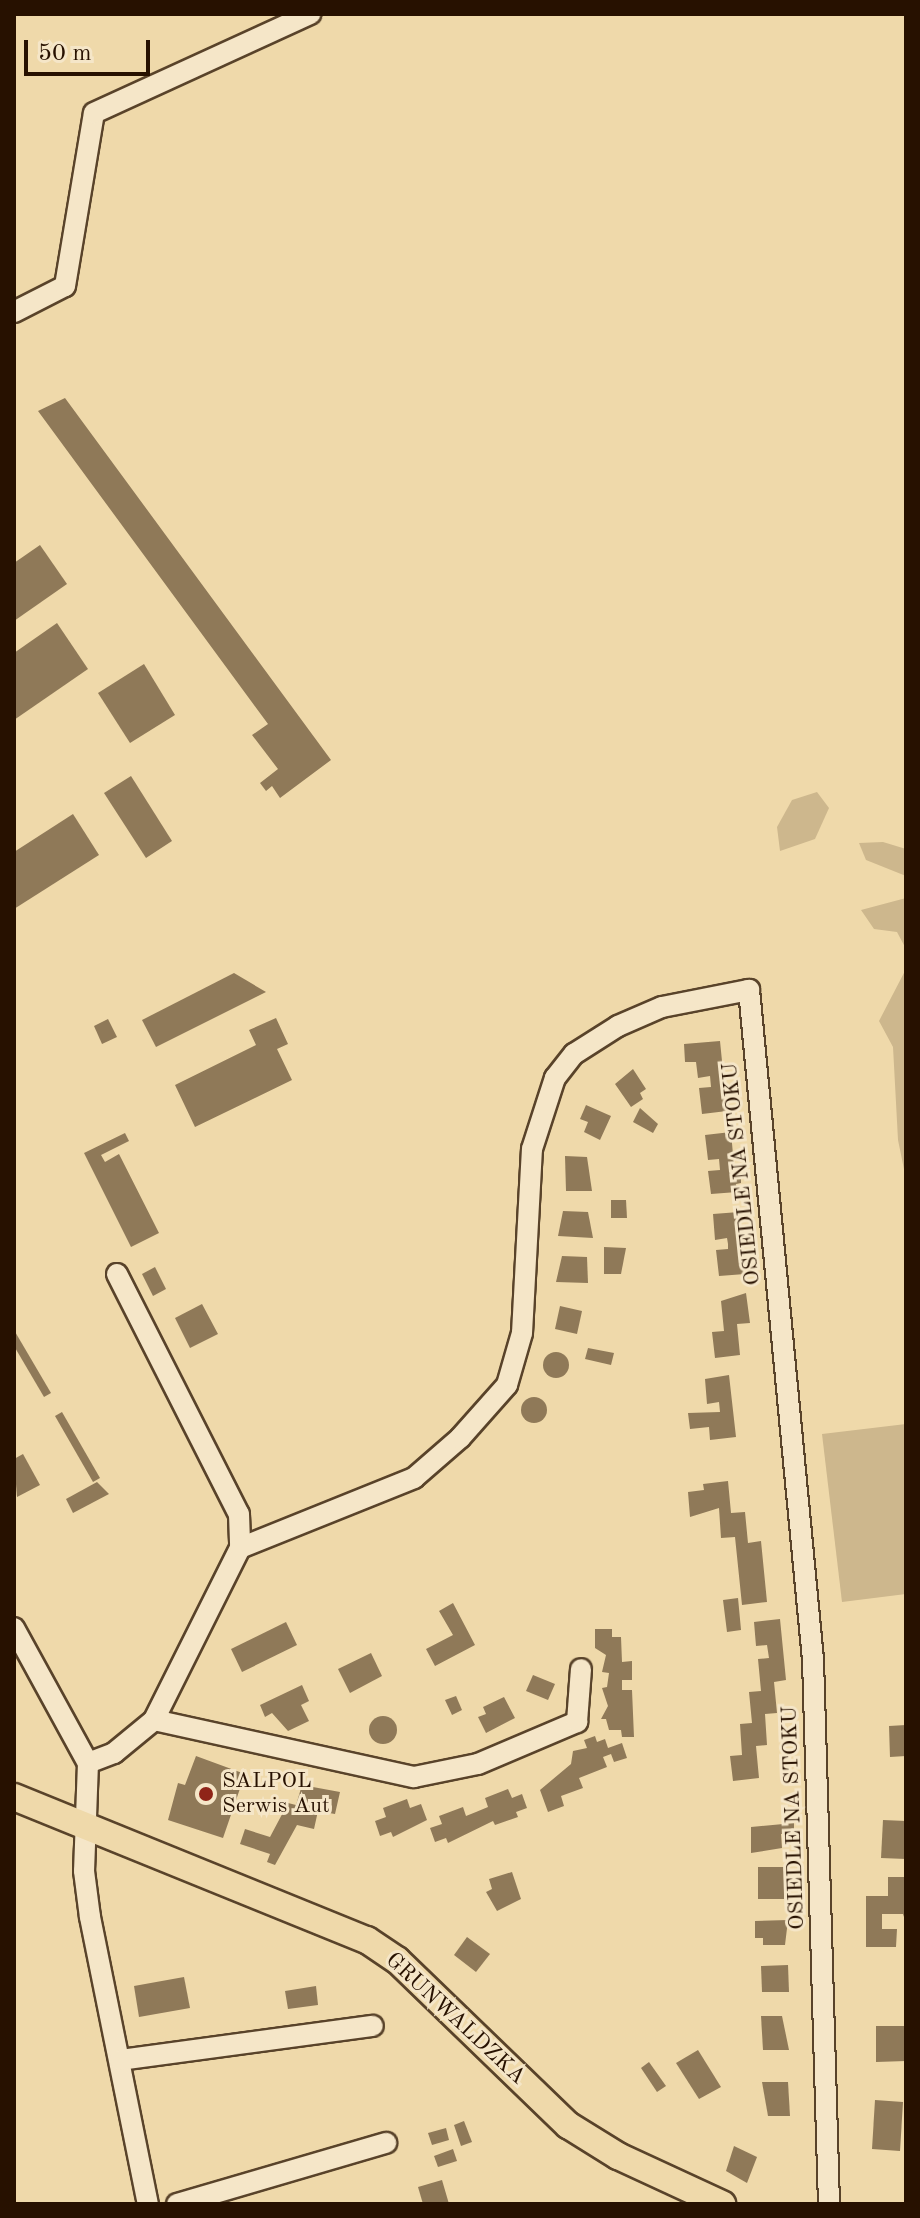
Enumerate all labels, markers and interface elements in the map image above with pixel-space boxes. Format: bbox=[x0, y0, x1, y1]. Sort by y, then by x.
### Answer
scale bar bbox=[28, 24, 154, 74]
text: 50 m bbox=[38, 42, 92, 66]
street label: OSIEDLE NA STOKU bbox=[717, 1061, 767, 1287]
street label: OSIEDLE NA STOKU bbox=[777, 1706, 811, 1930]
place label: SALPOL Serwis Aut bbox=[222, 1768, 330, 1820]
marker: SALPOL Serwis Aut bbox=[197, 1785, 215, 1803]
street label: GRUNWALDZKA bbox=[380, 1947, 530, 2091]

